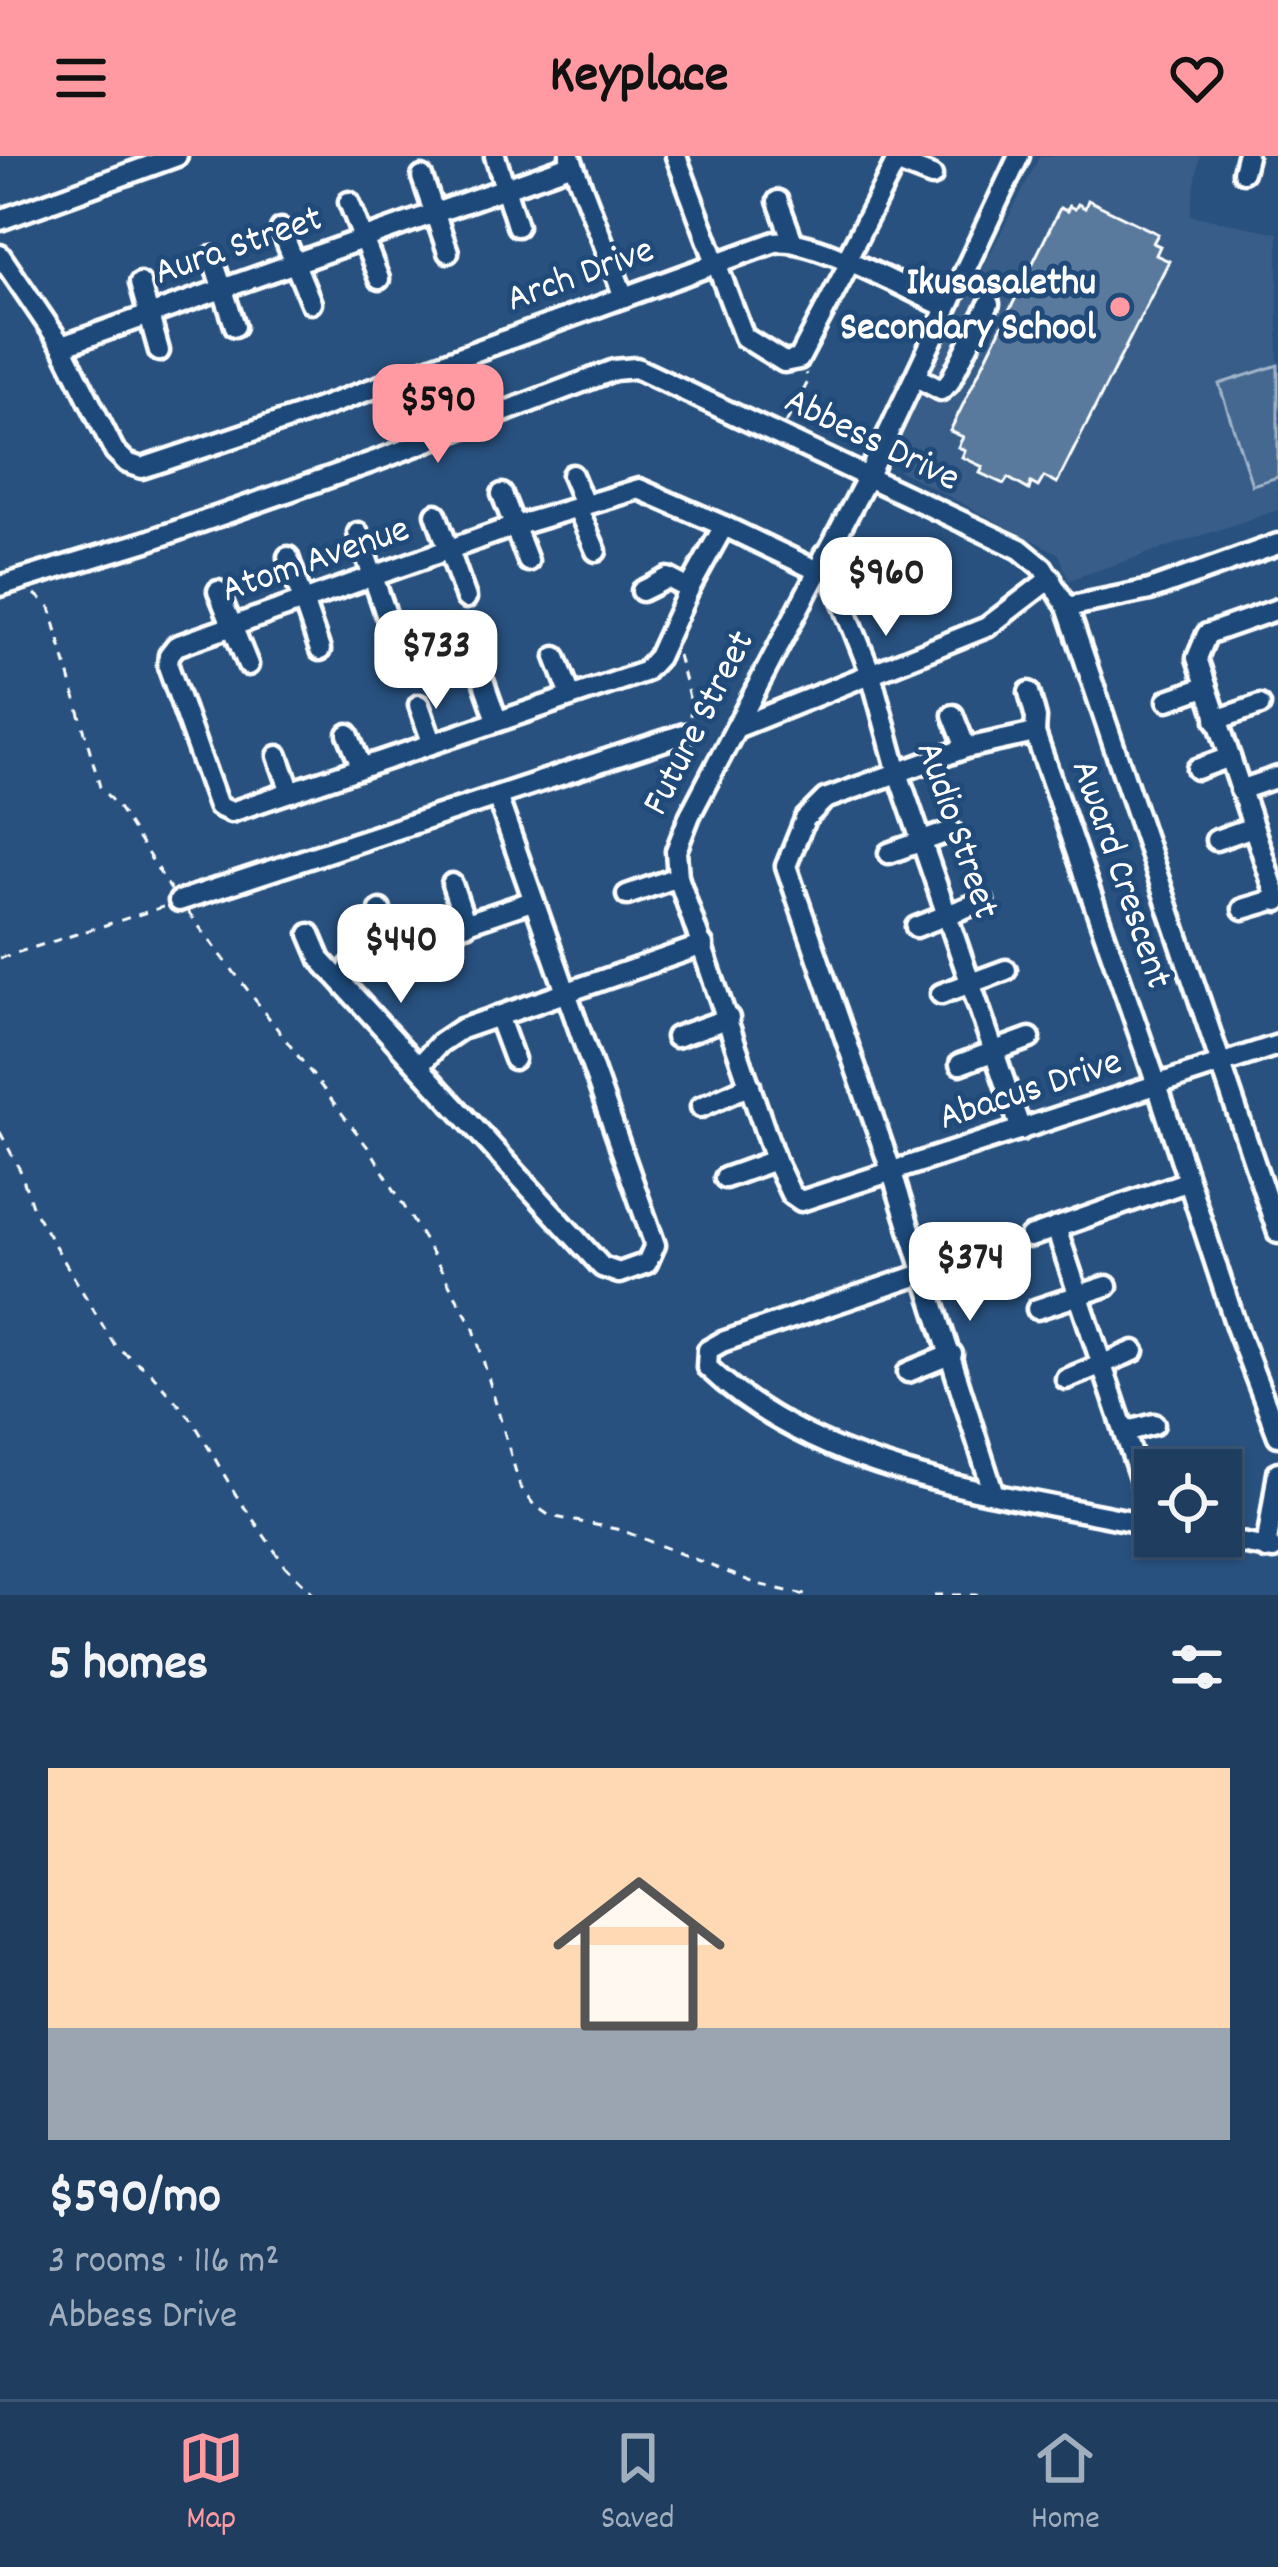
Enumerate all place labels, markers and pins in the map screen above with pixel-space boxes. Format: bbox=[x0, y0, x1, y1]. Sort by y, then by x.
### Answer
place label: Ikusasalethu Secondary School bbox=[840, 258, 1097, 358]
marker: Ikusasalethu Secondary School bbox=[1107, 294, 1133, 320]
pin: $590 bbox=[367, 364, 509, 466]
pin: $960 bbox=[815, 537, 957, 639]
pin: $733 bbox=[365, 610, 507, 712]
pin: $440 bbox=[330, 904, 472, 1006]
pin: $374 bbox=[899, 1222, 1041, 1324]

